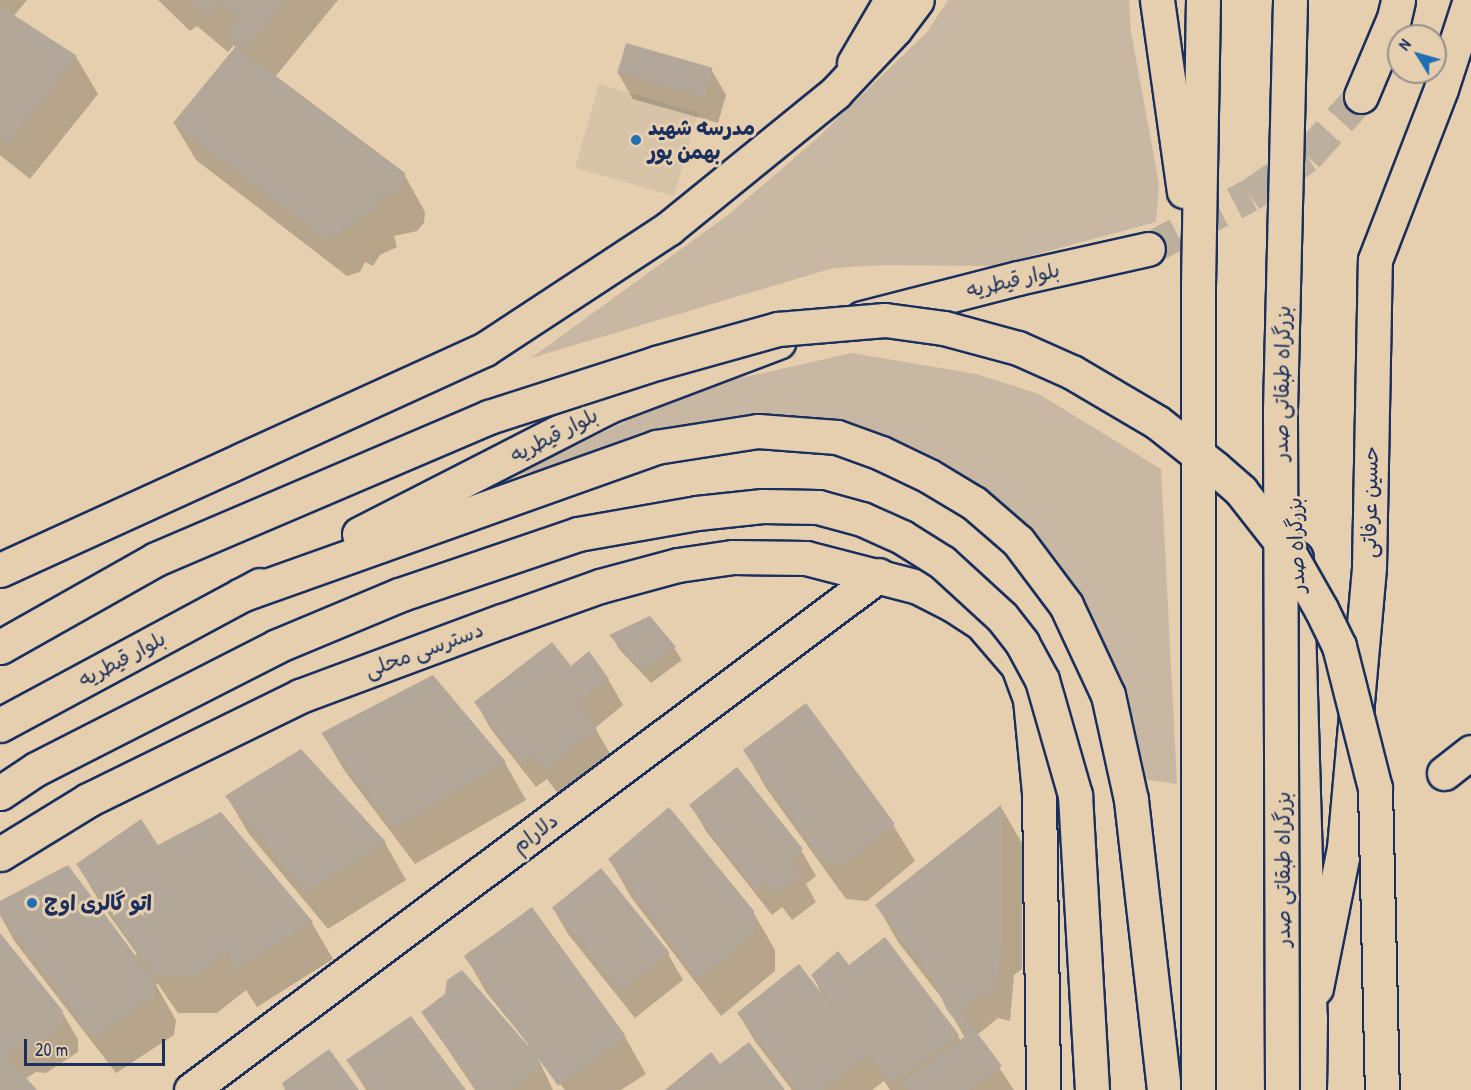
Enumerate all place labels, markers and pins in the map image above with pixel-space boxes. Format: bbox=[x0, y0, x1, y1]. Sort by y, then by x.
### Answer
place label: مدرسه شهید بهمن پور bbox=[648, 115, 755, 165]
marker: مدرسه شهید بهمن پور bbox=[629, 133, 643, 147]
place label: اتو گالری اوج bbox=[44, 890, 152, 916]
marker: اتو گالری اوج bbox=[25, 896, 39, 910]

